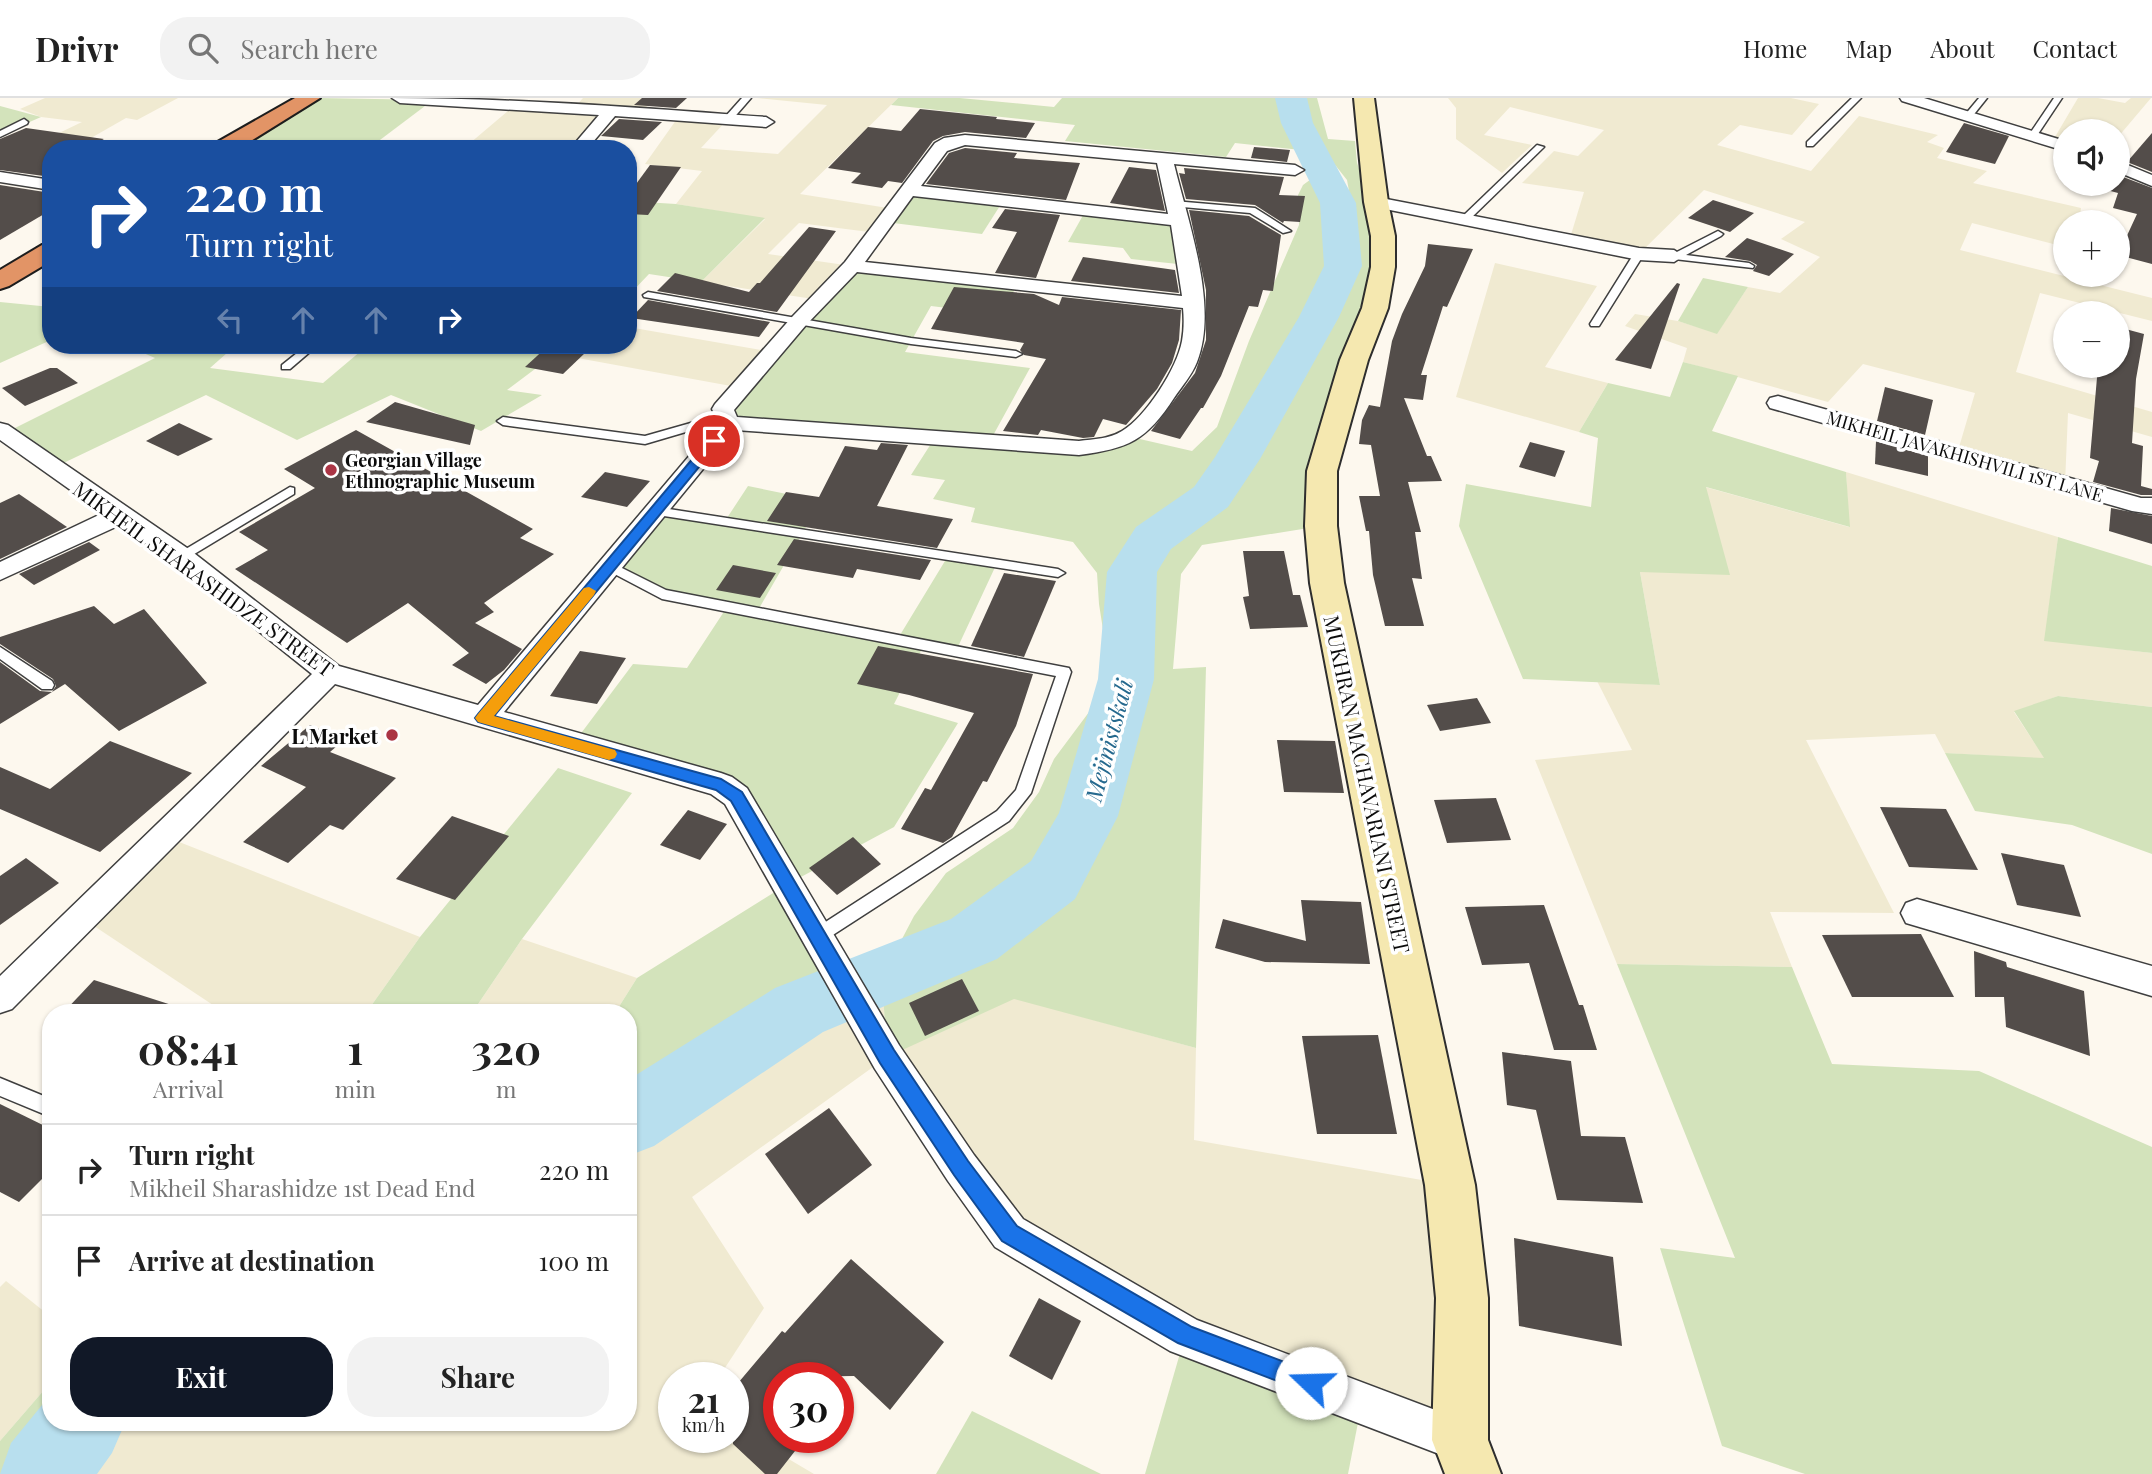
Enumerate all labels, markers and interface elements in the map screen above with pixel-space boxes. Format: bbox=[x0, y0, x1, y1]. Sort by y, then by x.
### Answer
search box bbox=[160, 17, 650, 80]
text: Drivr bbox=[35, 26, 118, 70]
icon: search bbox=[184, 29, 222, 67]
text: Search here bbox=[240, 31, 378, 66]
text: Home bbox=[1743, 32, 1807, 64]
text: Map bbox=[1845, 32, 1892, 64]
text: About bbox=[1930, 32, 1994, 64]
text: Contact bbox=[2032, 32, 2117, 64]
map controls bbox=[2053, 119, 2130, 378]
button: sound bbox=[2053, 119, 2130, 196]
text: 220 m bbox=[185, 159, 324, 224]
icon: right bbox=[70, 168, 161, 259]
button: + bbox=[2053, 210, 2130, 287]
text: Turn right bbox=[185, 222, 333, 265]
icon: left bbox=[211, 301, 249, 339]
icon: ahead bbox=[284, 301, 322, 339]
icon: ahead bbox=[357, 301, 395, 339]
icon: right bbox=[430, 301, 468, 339]
button: − bbox=[2053, 301, 2130, 378]
street label: MIKHEIL JAVAKHISHVILI 1ST LANE bbox=[1824, 405, 2106, 507]
pin bbox=[684, 411, 744, 471]
icon: arrive bbox=[695, 422, 733, 460]
place label: Georgian Village Ethnographic Museum bbox=[345, 448, 536, 493]
marker: Georgian Village Ethnographic Museum bbox=[323, 462, 339, 478]
street label: MIKHEIL SHARASHIDZE STREET bbox=[68, 474, 340, 682]
street label: MUKHRAN MACHAVARIANI STREET bbox=[1318, 613, 1418, 955]
water label: Mejinistskali bbox=[1077, 674, 1139, 805]
place label: L Market bbox=[291, 721, 379, 749]
marker: L Market bbox=[384, 727, 400, 743]
text: 08:41 bbox=[138, 1020, 239, 1076]
text: 1 bbox=[347, 1020, 363, 1076]
text: 320 bbox=[472, 1020, 541, 1076]
text: Arrival bbox=[153, 1073, 224, 1104]
text: min bbox=[335, 1073, 376, 1104]
text: m bbox=[496, 1073, 517, 1104]
text: Turn right bbox=[129, 1137, 255, 1172]
icon: right bbox=[70, 1151, 108, 1189]
text: 220 m bbox=[539, 1152, 609, 1187]
text: Mikheil Sharashidze 1st Dead End bbox=[129, 1172, 475, 1203]
icon: arrive bbox=[70, 1242, 108, 1280]
text: Arrive at destination bbox=[129, 1243, 375, 1278]
text: 100 m bbox=[539, 1243, 609, 1278]
button: Exit bbox=[70, 1337, 333, 1417]
button: Share bbox=[347, 1337, 609, 1417]
position arrow bbox=[1274, 1346, 1348, 1420]
speed limit sign: 30 bbox=[763, 1362, 854, 1453]
text: 21 bbox=[688, 1375, 719, 1422]
text: km/h bbox=[682, 1413, 725, 1437]

